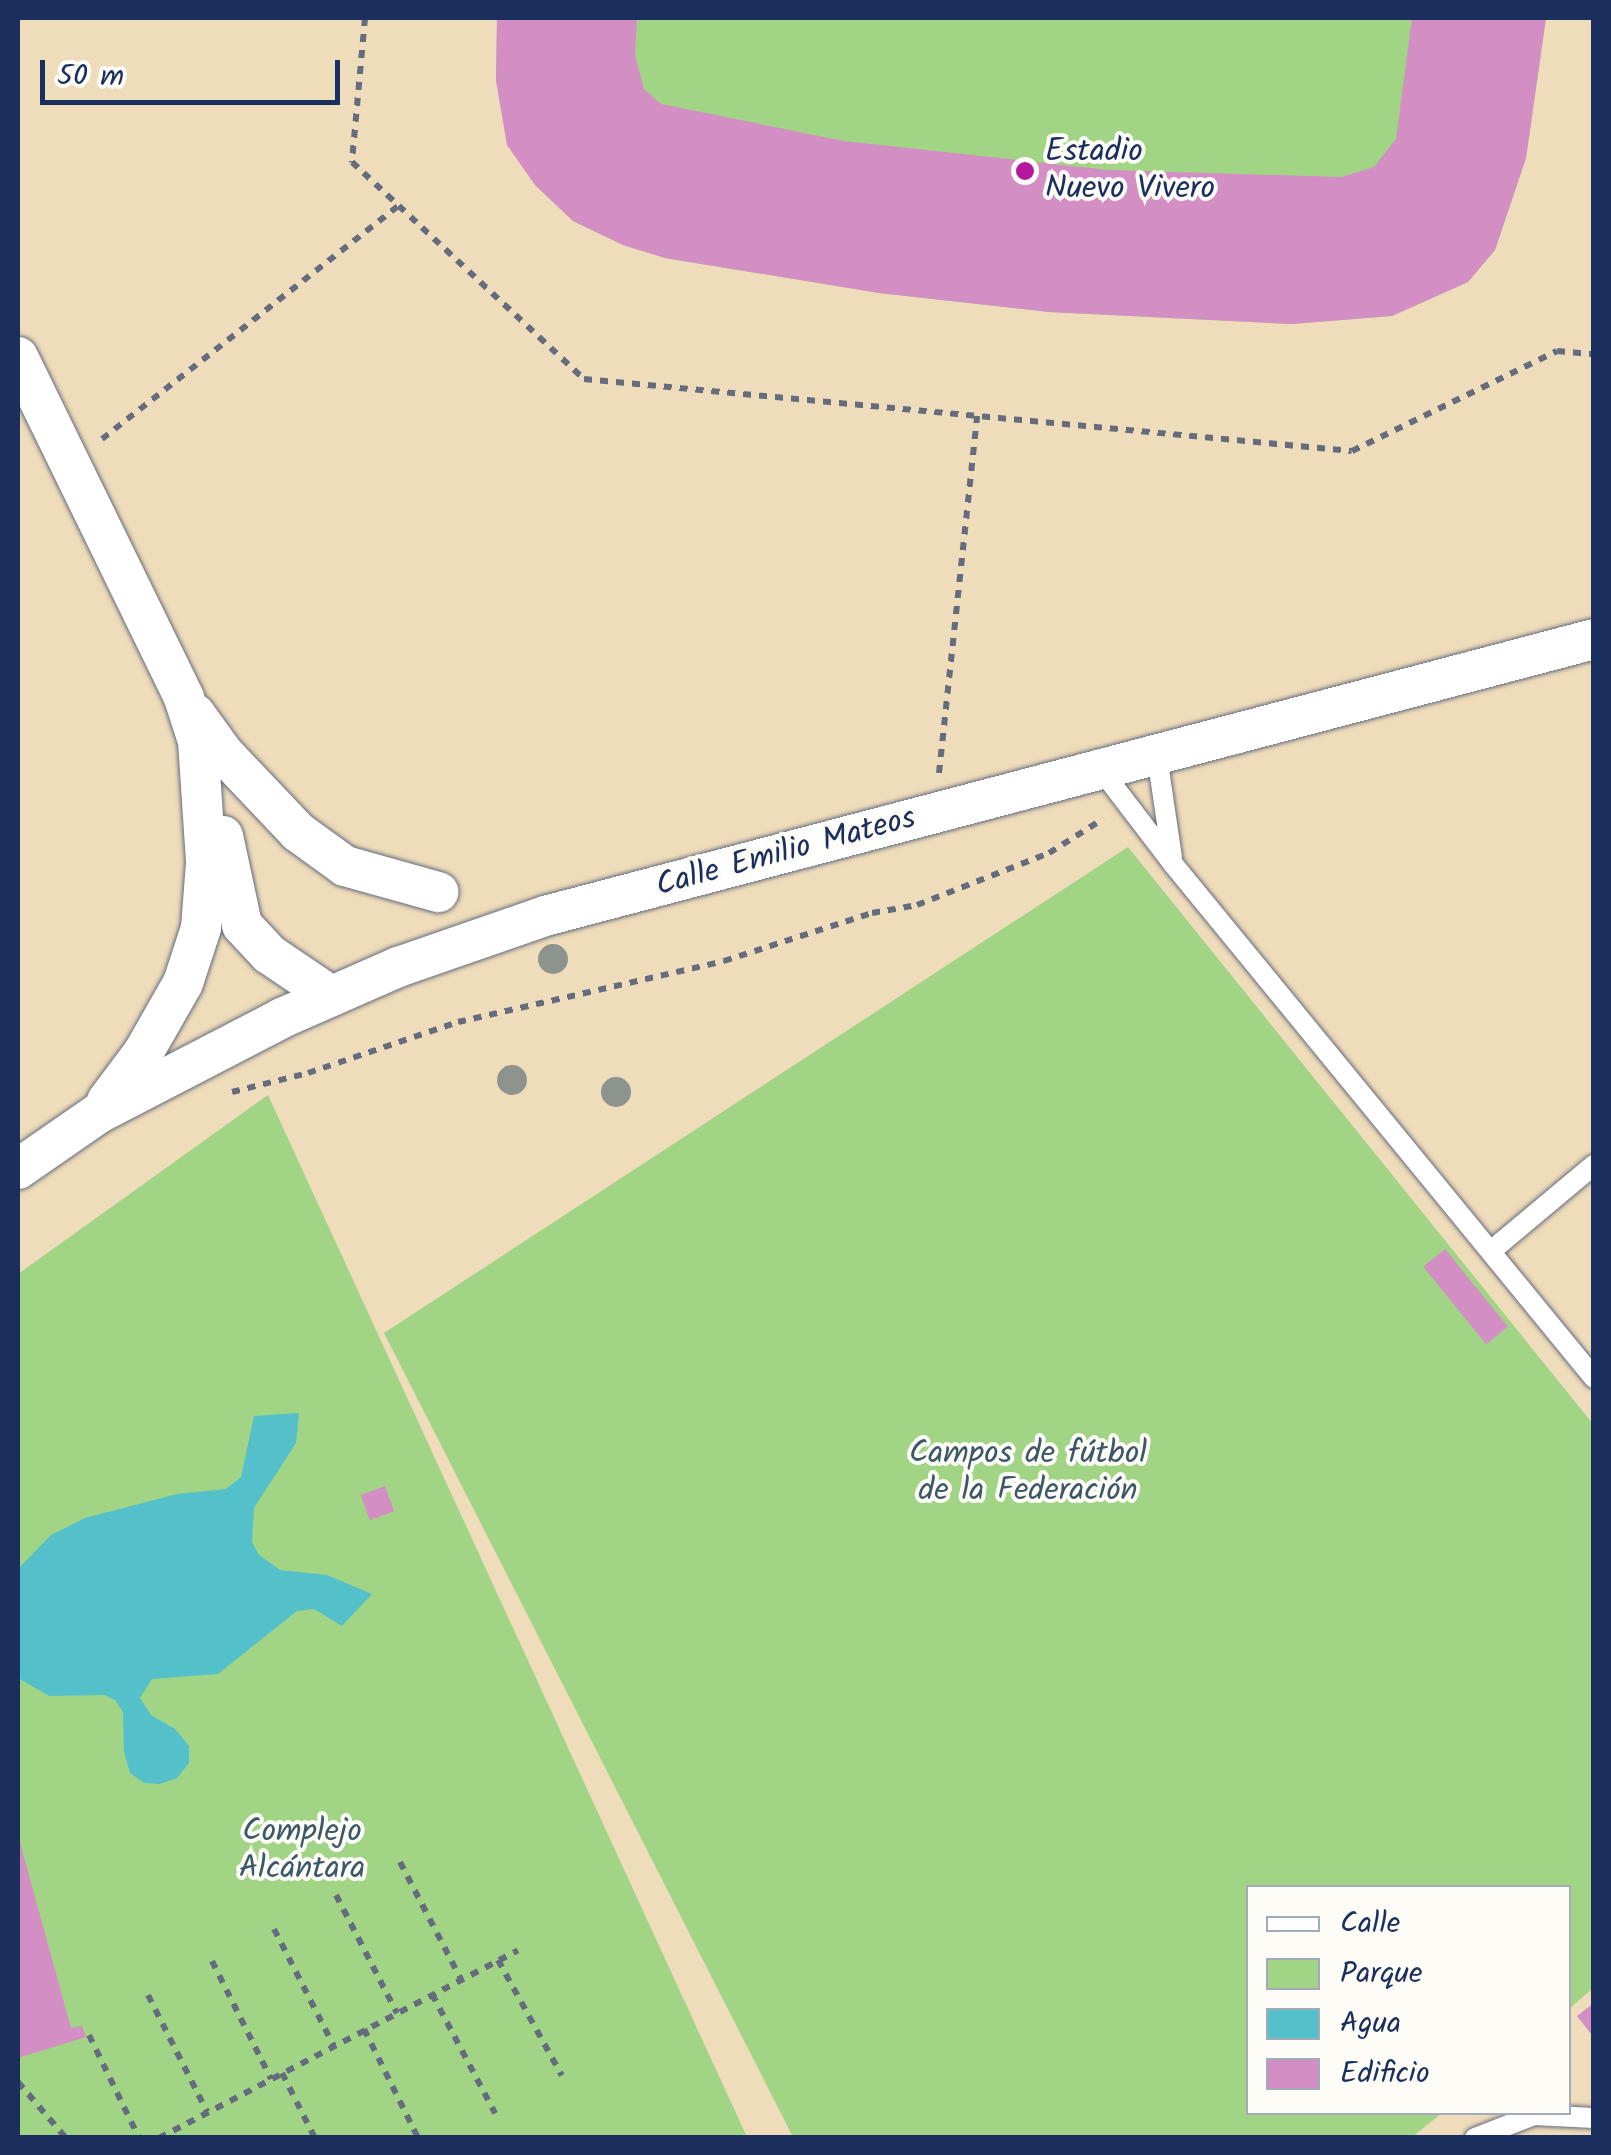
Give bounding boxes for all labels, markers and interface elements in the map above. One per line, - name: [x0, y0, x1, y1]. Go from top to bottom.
- scale bar: [45, 40, 345, 102]
- text: 50 m: [57, 53, 124, 101]
- place label: Estadio Nuevo Vivero: [1045, 134, 1215, 209]
- marker: Estadio Nuevo Vivero: [1014, 160, 1036, 182]
- street label: Calle Emilio Mateos: [652, 800, 920, 906]
- park label: Campos de fútbol de la Federación: [909, 1436, 1147, 1511]
- park label: Complejo Alcántara: [239, 1814, 365, 1889]
- legend: [1246, 1885, 1571, 2115]
- text: Calle: [1340, 1900, 1400, 1948]
- text: Parque: [1340, 1950, 1422, 1998]
- text: Agua: [1340, 2000, 1401, 2048]
- text: Edificio: [1340, 2050, 1430, 2098]

